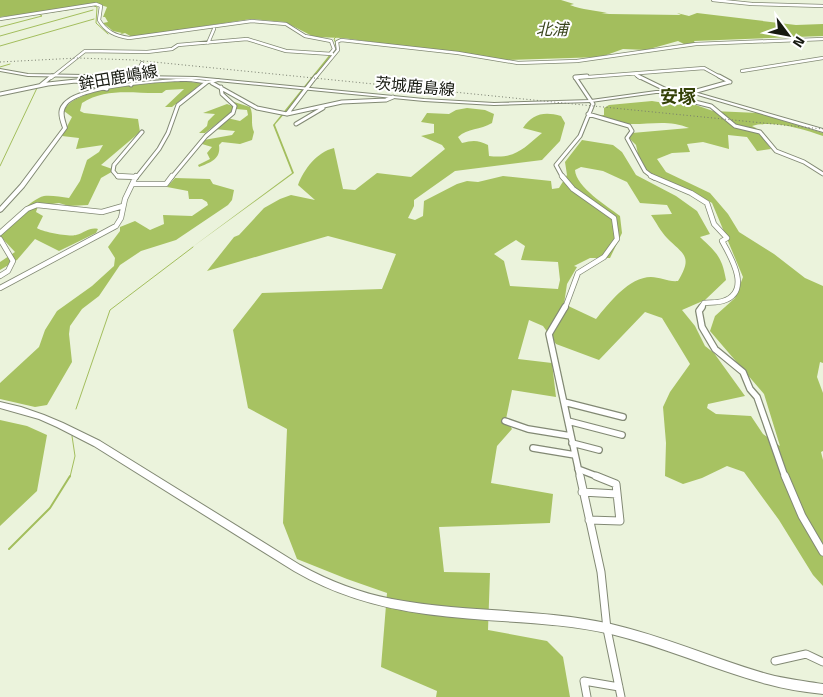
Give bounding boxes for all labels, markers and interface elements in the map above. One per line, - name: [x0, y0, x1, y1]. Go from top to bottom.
- north arrow: [763, 10, 813, 60]
- water label: 北浦: [536, 17, 571, 41]
- text: N: [788, 32, 811, 52]
- street label: 鉾田鹿嶋線: [77, 58, 159, 96]
- street label: 茨城鹿島線: [374, 71, 456, 101]
- district label: 安塚: [660, 83, 696, 110]

